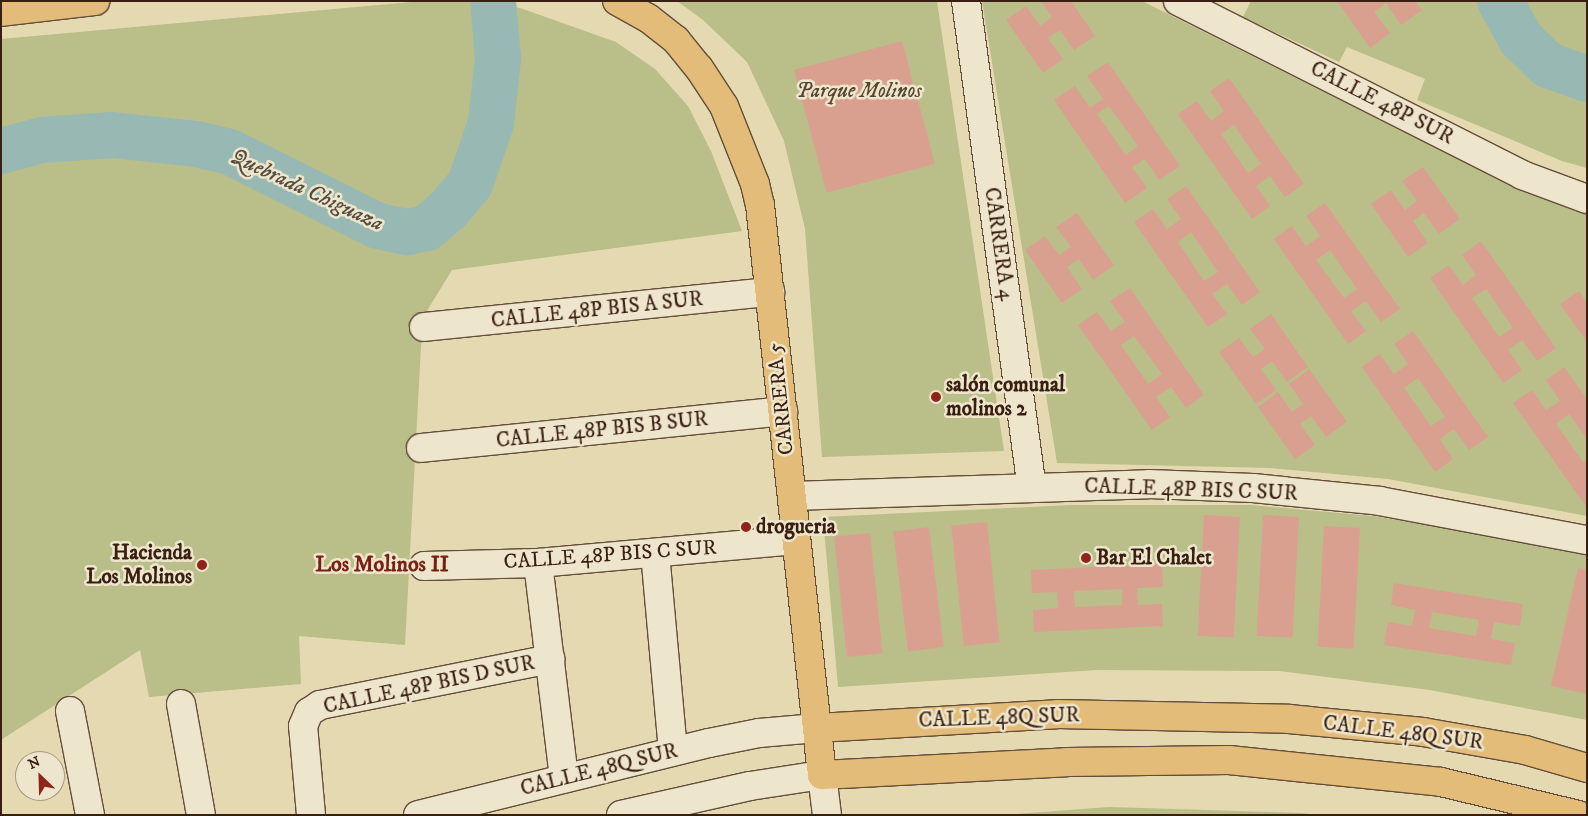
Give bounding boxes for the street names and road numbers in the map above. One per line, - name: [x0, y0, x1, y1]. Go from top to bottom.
- street label: CALLE 48P SUR: [1306, 56, 1458, 150]
- street label: CARRERA 4: [979, 186, 1019, 302]
- street label: CALLE 48P BIS A SUR: [490, 286, 704, 334]
- street label: CARRERA 5: [763, 342, 799, 456]
- street label: CALLE 48P BIS B SUR: [495, 406, 709, 454]
- street label: CALLE 48P BIS C SUR: [1084, 474, 1298, 506]
- street label: CALLE 48P BIS C SUR: [503, 535, 717, 575]
- street label: CALLE 48P BIS D SUR: [321, 650, 537, 720]
- street label: CALLE 48Q SUR: [918, 703, 1080, 733]
- street label: CALLE 48Q SUR: [1322, 711, 1484, 755]
- street label: CALLE 48Q SUR: [518, 738, 680, 802]

